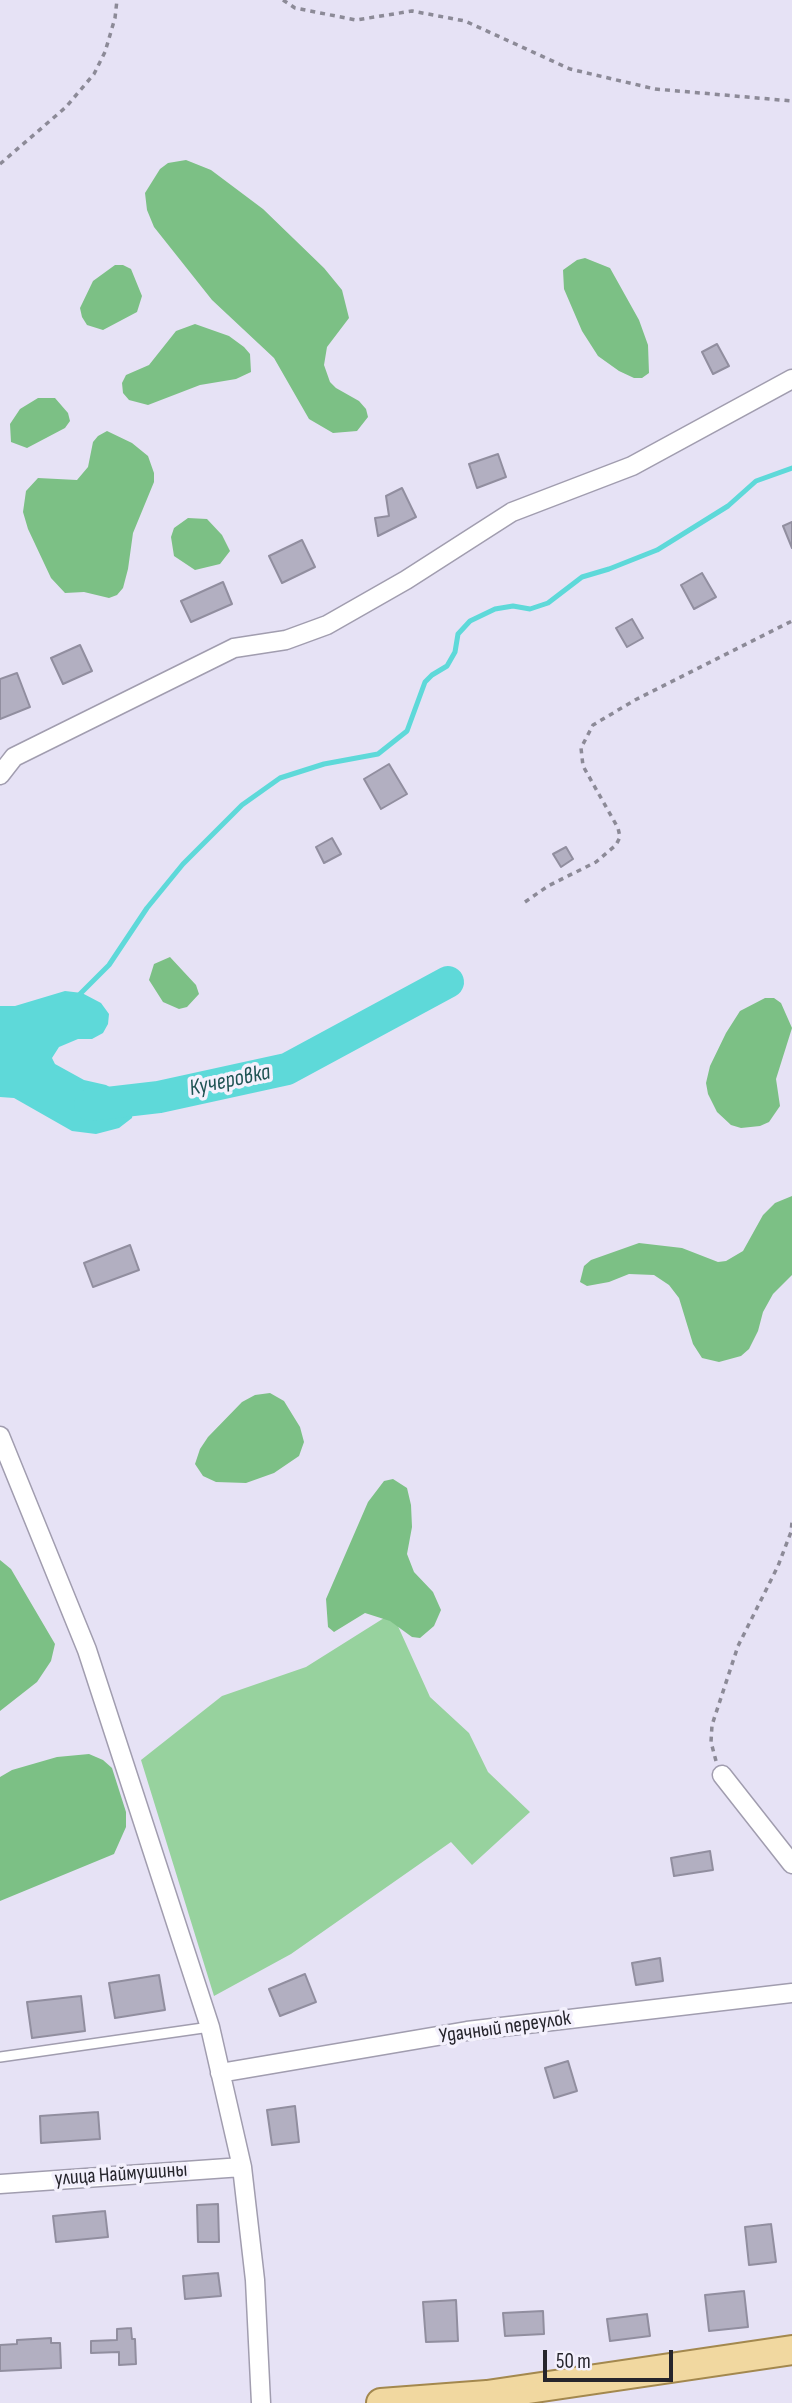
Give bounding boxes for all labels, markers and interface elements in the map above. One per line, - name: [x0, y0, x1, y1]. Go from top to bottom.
- water label: Кучеровка: [187, 1059, 273, 1103]
- street label: Удачный переулок: [438, 2006, 572, 2050]
- street label: улица Наймушины: [54, 2158, 188, 2192]
- scale bar: [547, 2336, 676, 2380]
- text: 50 m: [556, 2349, 591, 2374]

